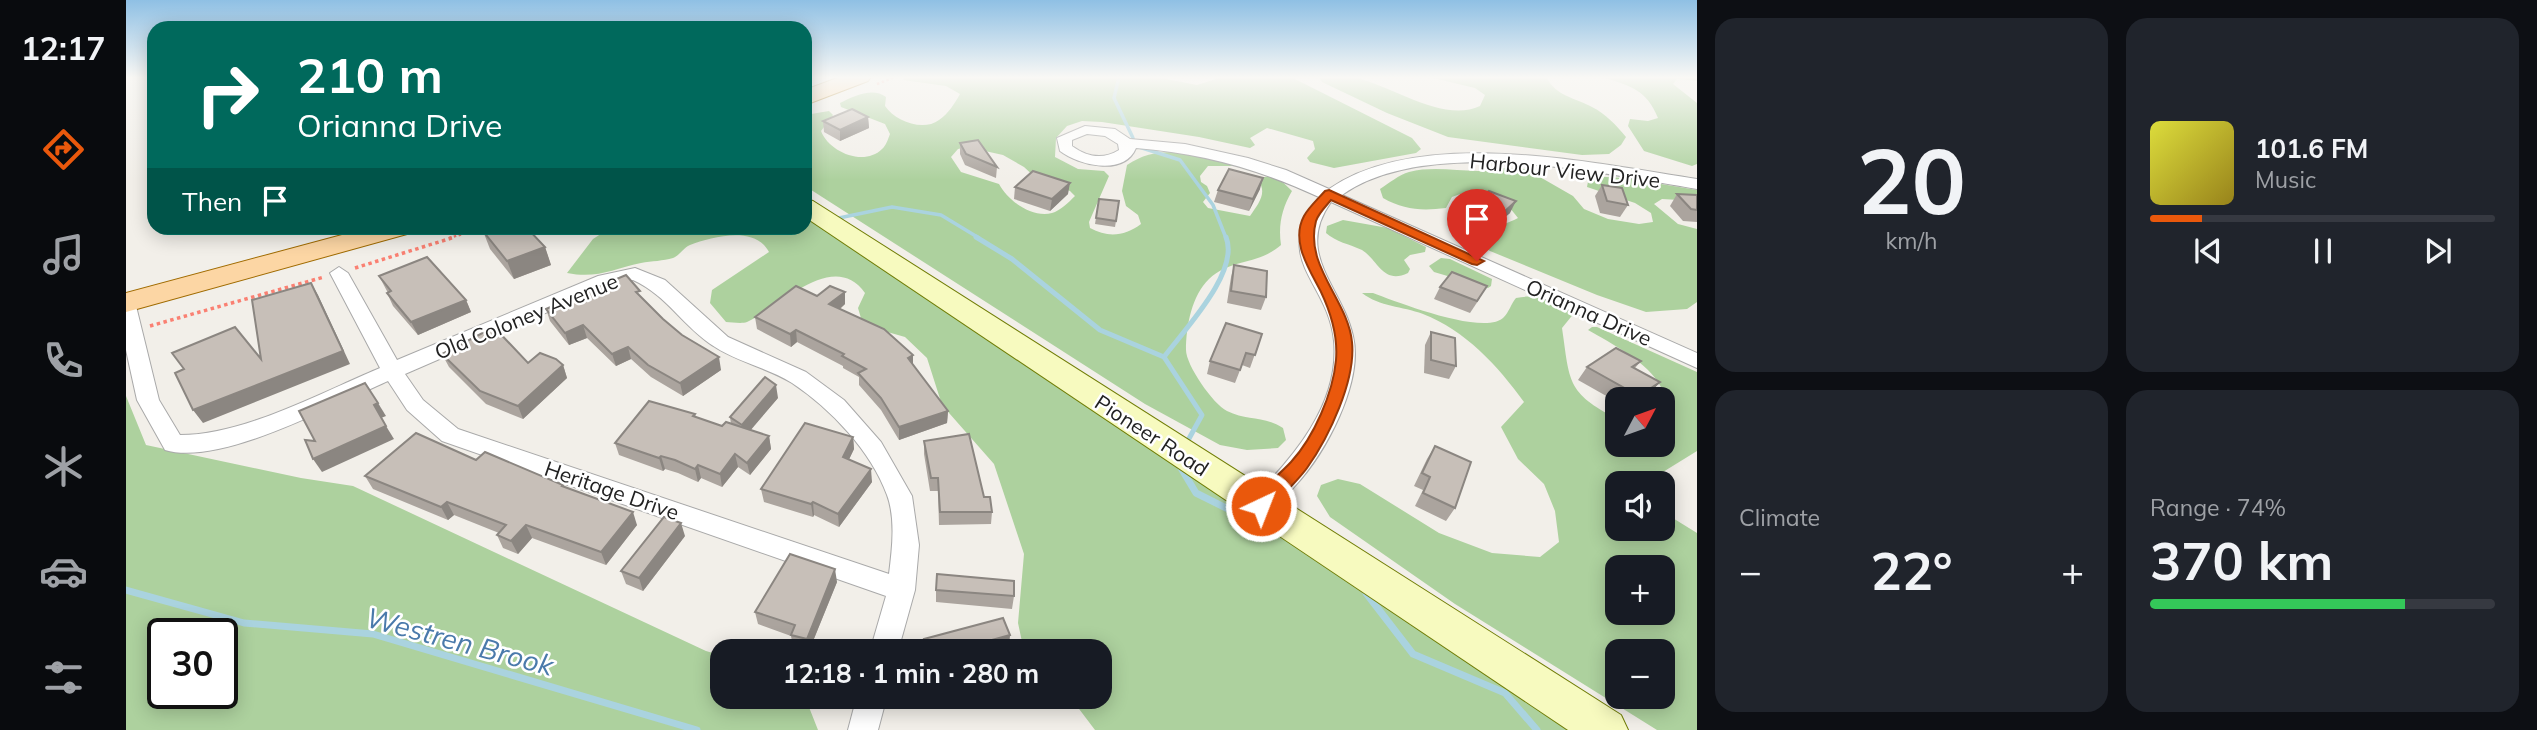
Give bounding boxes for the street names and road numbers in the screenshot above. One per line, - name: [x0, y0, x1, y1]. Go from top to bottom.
- street label: Harbour View Drive: [1468, 147, 1662, 193]
- street label: Old Coloney Avenue: [431, 267, 621, 365]
- street label: Orianna Drive: [1522, 273, 1656, 351]
- street label: Pioneer Road: [1090, 389, 1214, 481]
- street label: Heritage Drive: [541, 455, 683, 525]

